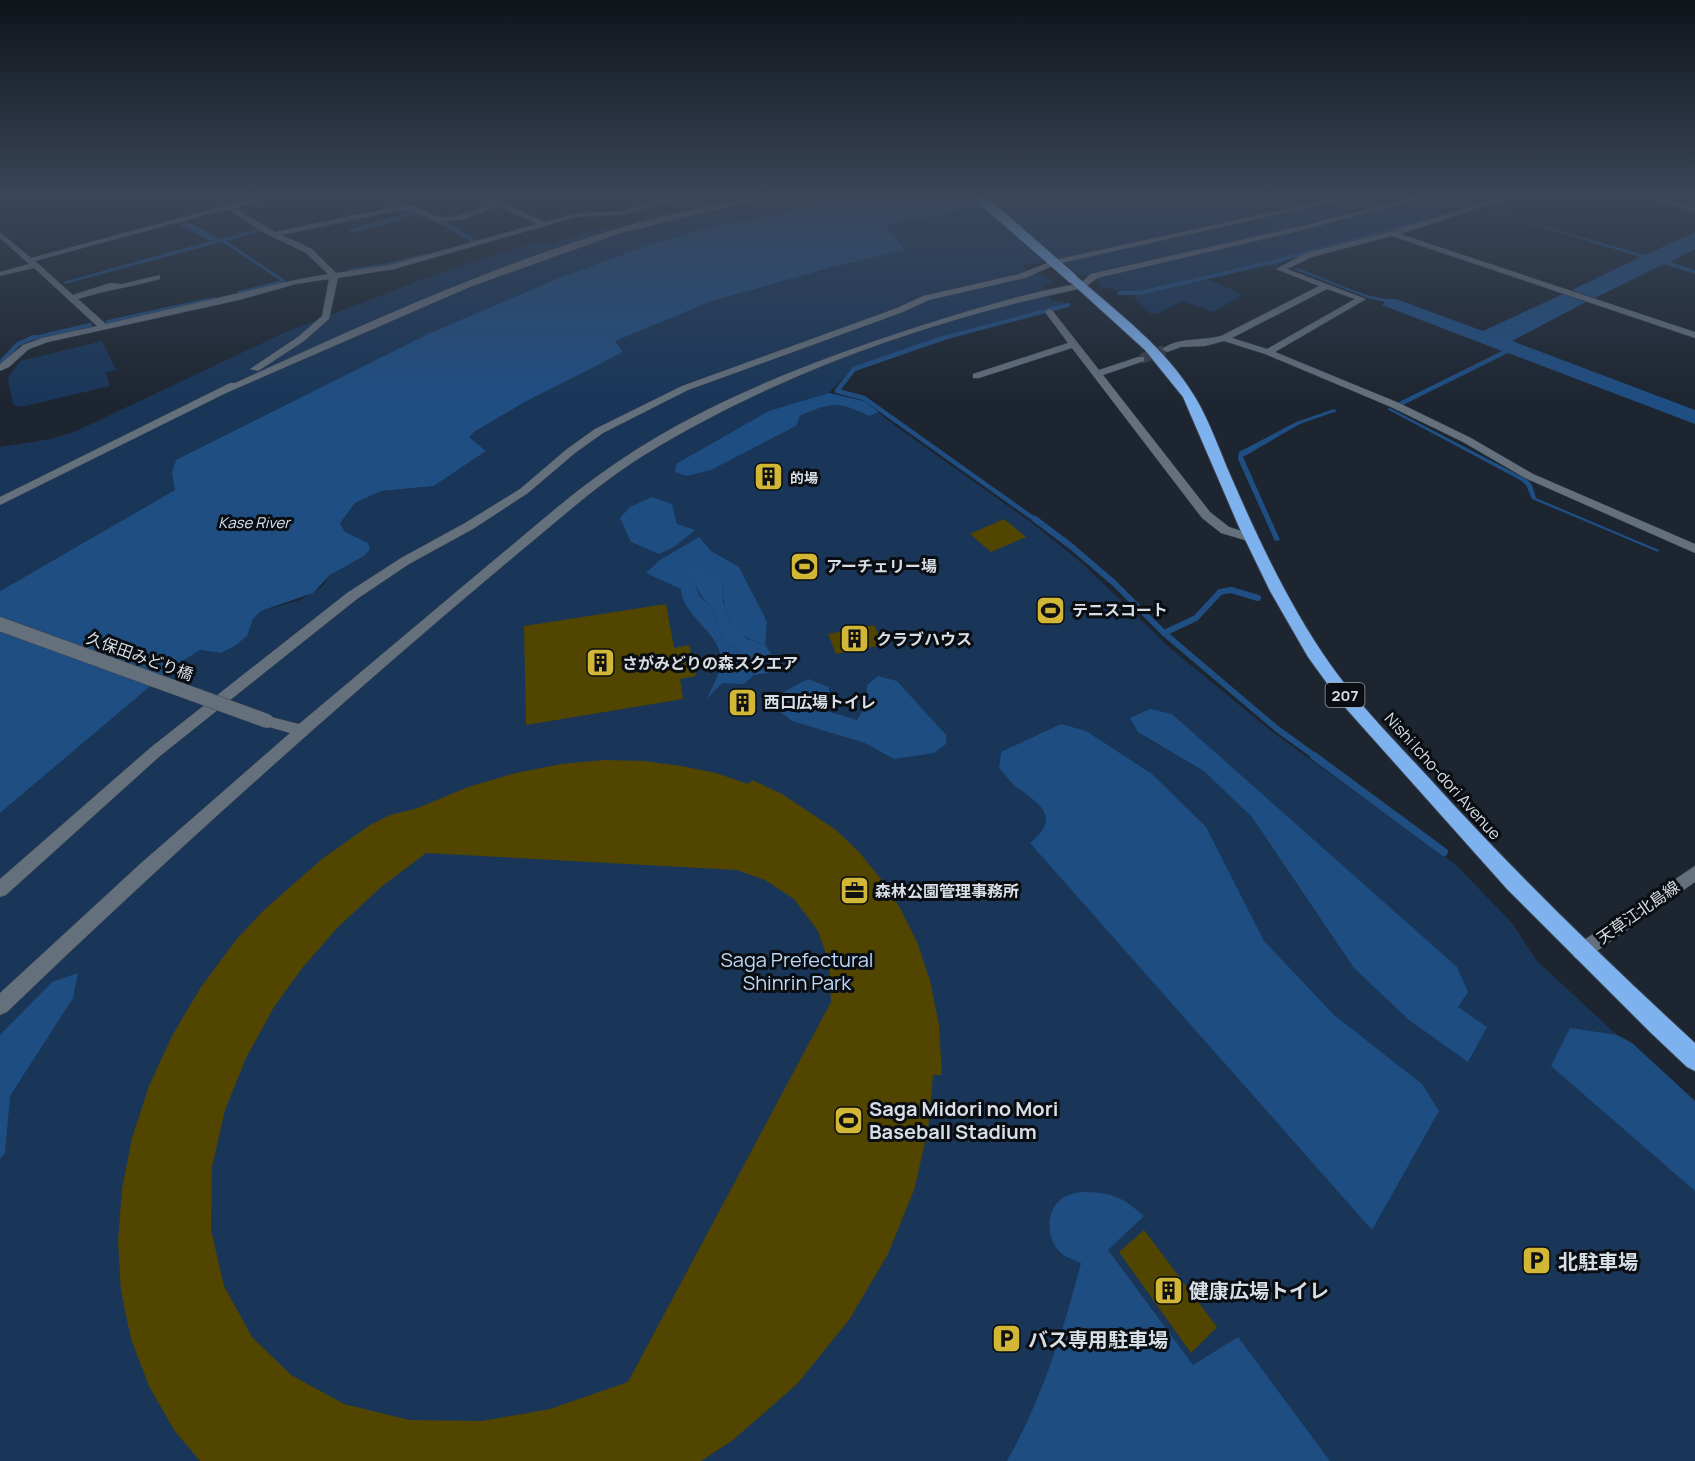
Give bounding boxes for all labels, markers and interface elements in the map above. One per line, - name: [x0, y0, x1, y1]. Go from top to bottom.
- building icon: 的場: [753, 461, 785, 493]
- place label: 的場: [790, 468, 818, 487]
- water label: Kase River: [218, 512, 292, 533]
- sports icon: アーチェリー場: [789, 550, 821, 582]
- place label: アーチェリー場: [826, 555, 937, 577]
- sports icon: テニスコート: [1035, 594, 1067, 626]
- place label: テニスコート: [1072, 599, 1168, 621]
- building icon: クラブハウス: [839, 623, 871, 655]
- street label: 久保田みどり橋: [84, 627, 196, 685]
- place label: クラブハウス: [876, 628, 972, 650]
- building icon: さがみどりの森スクエア: [585, 647, 617, 679]
- place label: さがみどりの森スクエア: [622, 652, 798, 674]
- road number: 207: [1326, 683, 1364, 707]
- building icon: 西口広場トイレ: [727, 686, 759, 718]
- place label: 西口広場トイレ: [764, 691, 876, 713]
- street label: Nishi Icho-dori Avenue: [1380, 708, 1506, 844]
- office icon: 森林公園管理事務所: [838, 875, 870, 907]
- street label: 天草江北島線: [1592, 875, 1684, 949]
- place label: 森林公園管理事務所: [875, 880, 1019, 902]
- park label: Saga Prefectural Shinrin Park: [720, 946, 874, 996]
- place label: Saga Midori no Mori Baseball Stadium: [869, 1095, 1058, 1145]
- sports icon: Saga Midori no Mori Baseball Stadium: [832, 1104, 864, 1136]
- parking icon: 北駐車場: [1521, 1245, 1553, 1277]
- place label: 北駐車場: [1558, 1248, 1638, 1275]
- building icon: 健康広場トイレ: [1152, 1274, 1184, 1306]
- place label: 健康広場トイレ: [1189, 1277, 1329, 1304]
- parking icon: バス専用駐車場: [991, 1323, 1023, 1355]
- place label: バス専用駐車場: [1028, 1326, 1168, 1353]

